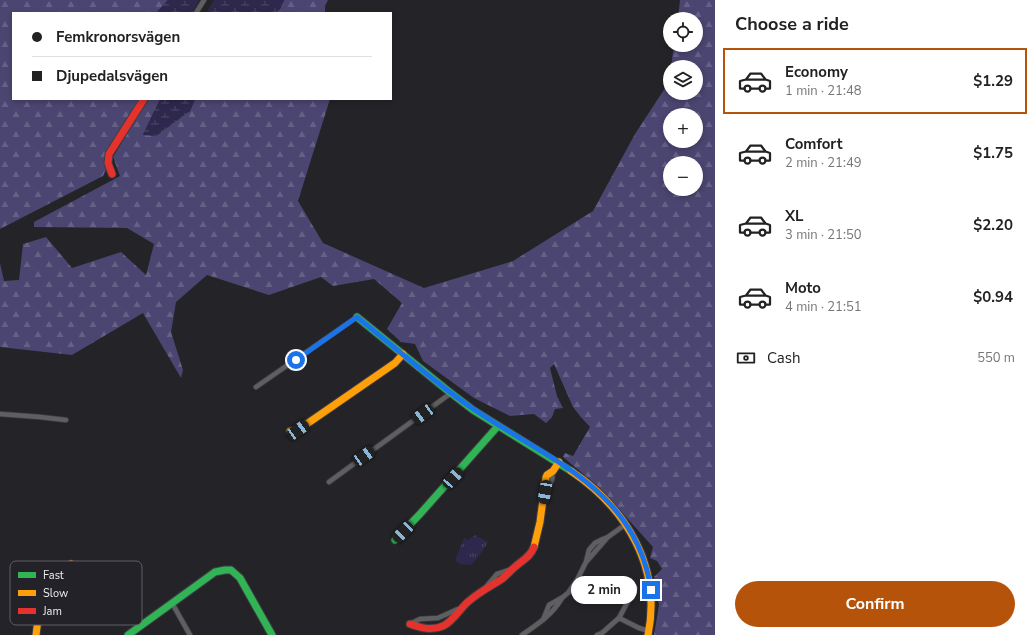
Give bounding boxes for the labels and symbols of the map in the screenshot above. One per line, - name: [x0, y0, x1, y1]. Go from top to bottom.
- route start: [287, 351, 305, 369]
- car: [410, 402, 436, 426]
- car: [285, 418, 311, 442]
- car: [351, 444, 377, 468]
- car: [441, 465, 465, 491]
- car: [537, 479, 553, 505]
- car: [390, 519, 416, 545]
- legend: [10, 561, 142, 625]
- text: Fast: [43, 568, 64, 583]
- callout: 2 min: [571, 576, 637, 604]
- route end: [642, 581, 660, 599]
- text: Slow: [43, 586, 68, 601]
- text: Jam: [42, 604, 62, 619]

